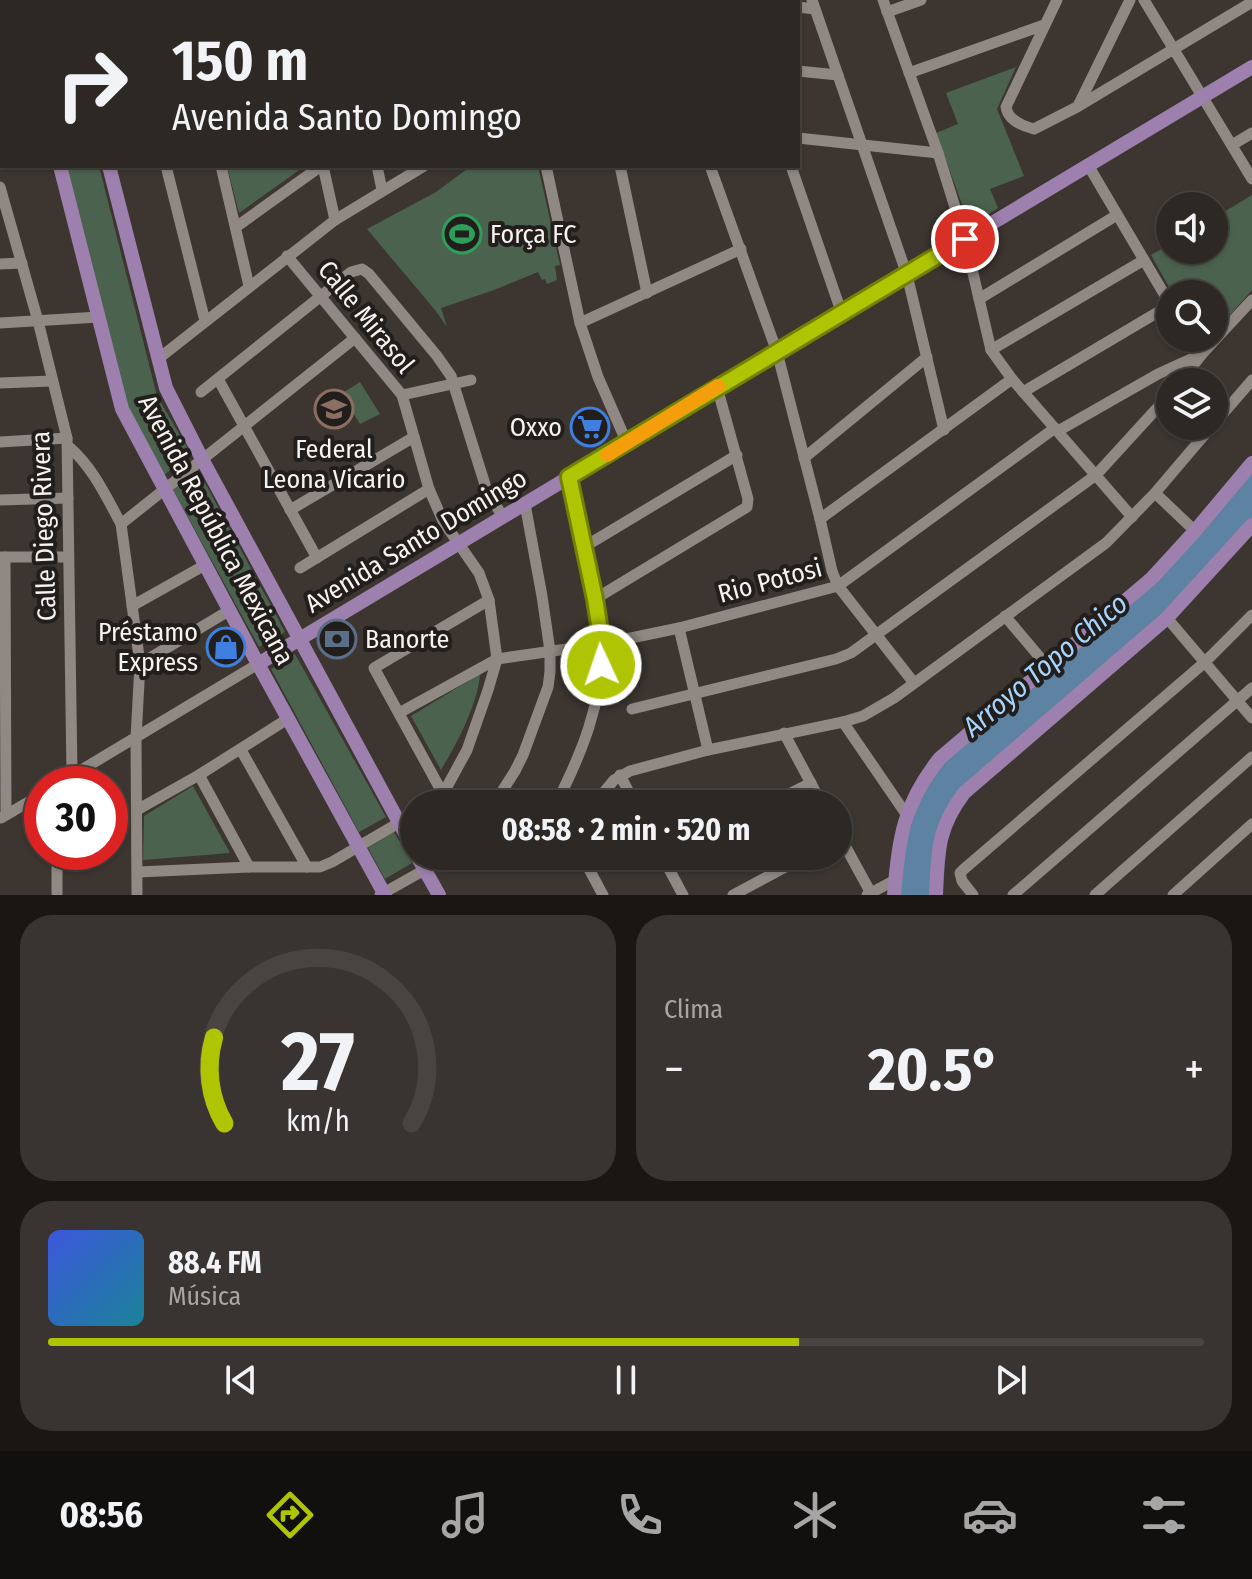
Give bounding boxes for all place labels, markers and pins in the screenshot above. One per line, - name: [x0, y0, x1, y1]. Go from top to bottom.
- pin: [931, 205, 999, 273]
- sports icon: Força FC: [441, 213, 483, 255]
- place label: Força FC: [490, 219, 576, 250]
- school or university icon: Federal Leona Vicario: [313, 388, 355, 430]
- supermarket icon: Oxxo: [569, 406, 611, 448]
- place label: Oxxo: [510, 412, 562, 443]
- place label: Federal Leona Vicario: [263, 434, 405, 495]
- place label: Préstamo Express: [98, 617, 198, 678]
- bank icon: Banorte: [316, 618, 358, 660]
- place label: Banorte: [365, 624, 449, 655]
- shop icon: Préstamo Express: [205, 626, 247, 668]

